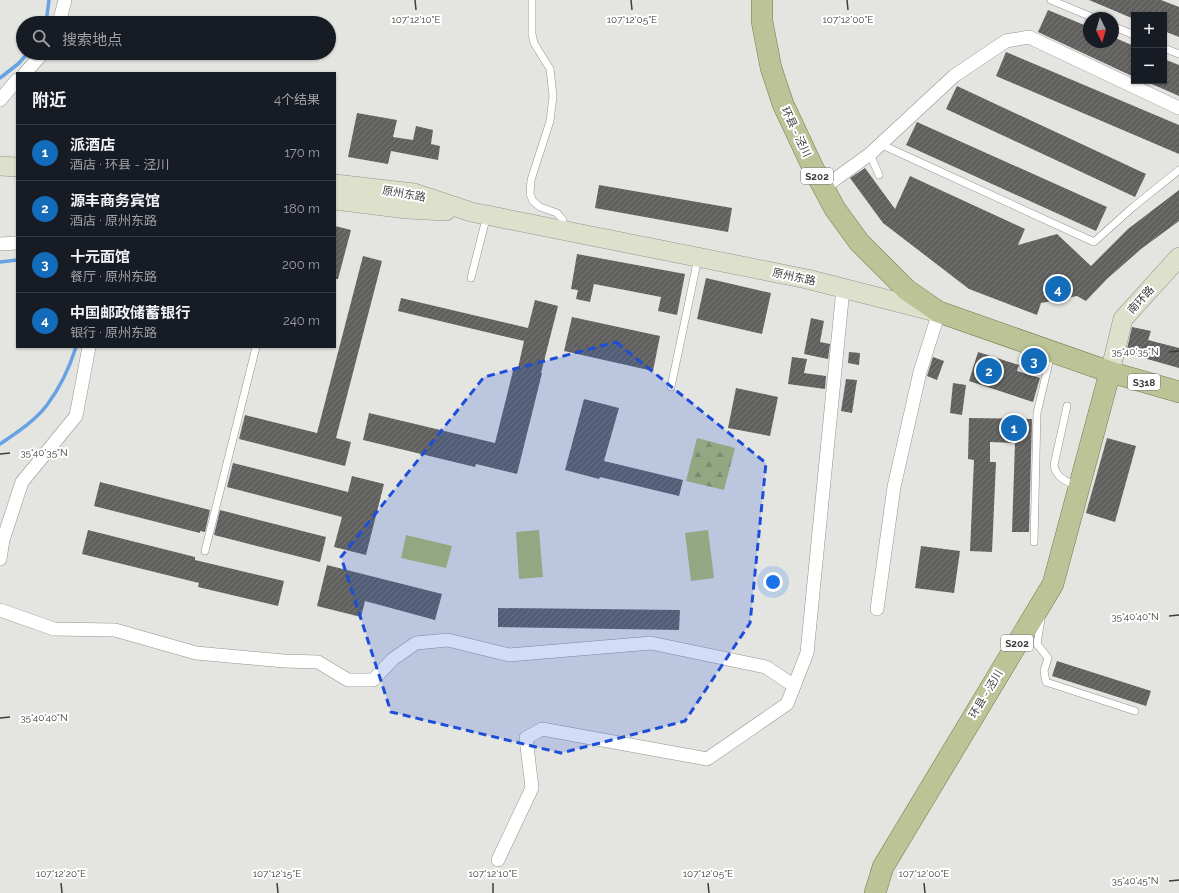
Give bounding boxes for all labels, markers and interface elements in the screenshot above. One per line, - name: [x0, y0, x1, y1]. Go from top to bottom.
- north arrow: [1083, 12, 1119, 48]
- map controls: [1131, 12, 1167, 84]
- button: +: [1131, 12, 1167, 48]
- text: 107°12'10"E: [391, 14, 441, 25]
- text: 107°12'05"E: [607, 14, 657, 25]
- text: 107°12'00"E: [823, 14, 873, 25]
- search box: [16, 16, 336, 60]
- icon: search: [30, 27, 52, 49]
- text: 搜索地点: [62, 31, 122, 49]
- button: −: [1131, 48, 1167, 84]
- text: 附近: [32, 90, 66, 110]
- text: 4个结果: [274, 92, 320, 107]
- street label: 环县 - 泾川: [779, 105, 813, 159]
- text: 派酒店: [70, 136, 115, 154]
- text: 1: [42, 145, 48, 160]
- text: 170 m: [284, 145, 320, 160]
- text: 酒店 · 环县 - 泾川: [70, 157, 169, 172]
- road number: S202: [801, 168, 833, 184]
- street label: 原州东路: [381, 184, 427, 204]
- text: 源丰商务宾馆: [70, 192, 160, 210]
- text: 2: [41, 201, 49, 216]
- text: 180 m: [284, 201, 320, 216]
- text: 酒店 · 原州东路: [70, 213, 157, 228]
- text: 十元面馆: [70, 248, 130, 266]
- text: 3: [41, 257, 49, 272]
- text: 200 m: [282, 257, 320, 272]
- street label: 原州东路: [771, 266, 817, 288]
- text: 餐厅 · 原州东路: [70, 269, 157, 284]
- pin: 4: [1045, 274, 1071, 304]
- street label: 南环路: [1125, 283, 1157, 317]
- text: 中国邮政储蓄银行: [70, 304, 190, 322]
- text: 4: [41, 313, 49, 328]
- text: 240 m: [283, 313, 320, 328]
- text: 银行 · 原州东路: [70, 325, 157, 340]
- pin: 3: [1021, 346, 1047, 376]
- text: 35°40'35"N: [1111, 346, 1159, 357]
- pin: 2: [976, 356, 1002, 386]
- road number: S318: [1128, 374, 1160, 390]
- pin: 1: [1001, 413, 1027, 443]
- text: 35°40'35"N: [20, 447, 68, 458]
- your location: [763, 572, 783, 592]
- text: 35°40'40"N: [1111, 611, 1159, 622]
- road number: S202: [1001, 635, 1033, 651]
- street label: 环县 - 泾川: [966, 667, 1006, 721]
- text: 35°40'40"N: [20, 712, 68, 723]
- text: 107°12'20"E: [36, 868, 86, 879]
- text: 107°12'15"E: [253, 868, 301, 879]
- text: 107°12'10"E: [468, 868, 518, 879]
- text: 107°12'05"E: [683, 868, 733, 879]
- text: 107°12'00"E: [899, 868, 949, 879]
- text: 35°40'45"N: [1112, 875, 1158, 886]

